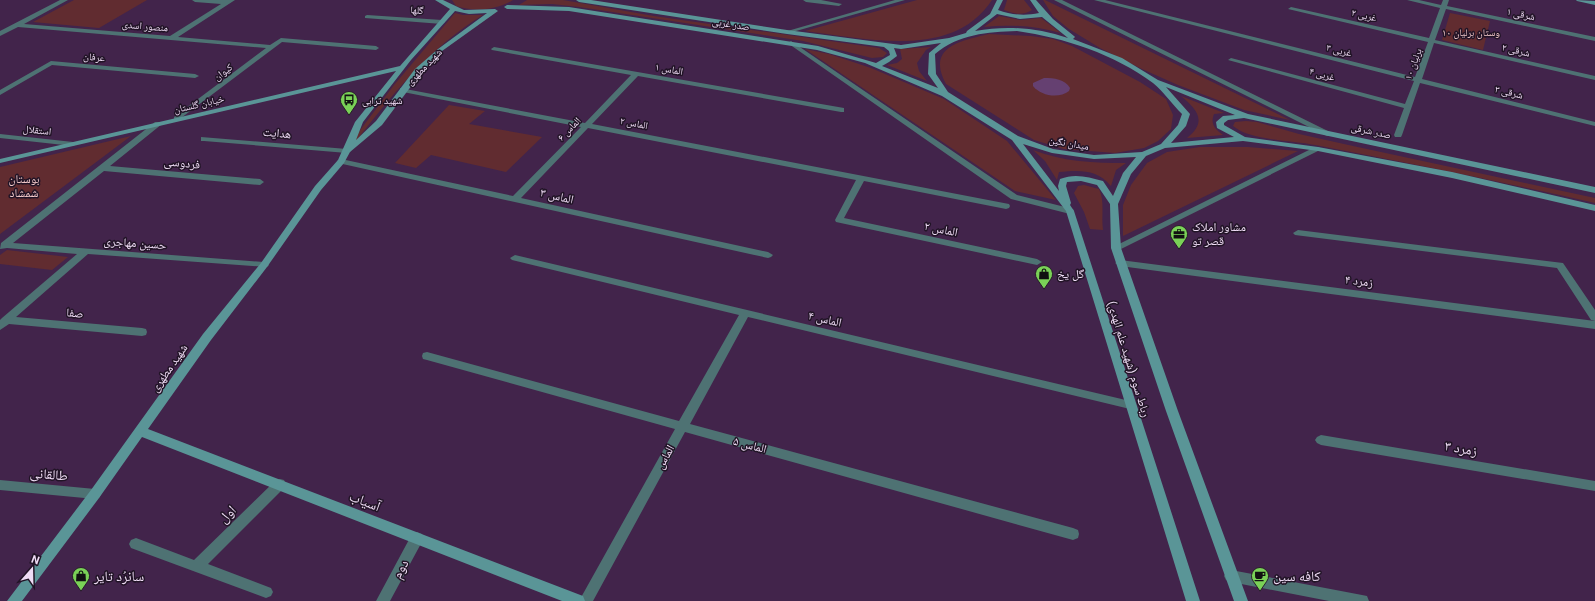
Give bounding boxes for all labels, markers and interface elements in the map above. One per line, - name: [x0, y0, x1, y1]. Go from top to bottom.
- street label: گلها: [410, 4, 424, 16]
- street label: ۱ شرقی: [1506, 6, 1537, 23]
- street label: ۲ غربی: [1350, 7, 1378, 24]
- street label: صدر غربی: [711, 16, 751, 33]
- street label: منصور اسدی: [121, 19, 169, 35]
- park label: وستان برلیان ۱۰: [1442, 27, 1500, 39]
- street label: ۲ شرقی: [1501, 41, 1532, 60]
- street label: ۳ غربی: [1325, 42, 1353, 59]
- street label: شهید مطهری: [404, 46, 445, 88]
- street label: برلیان ۱۰: [1402, 47, 1425, 81]
- street label: عرفان: [83, 51, 105, 64]
- street label: کیوان: [211, 61, 235, 83]
- street label: الماس ۱: [654, 61, 684, 78]
- street label: ۴ غربی: [1308, 65, 1336, 84]
- street label: ۳ شرقی: [1494, 83, 1525, 102]
- bus stop icon: شهید ترابی: [339, 90, 359, 115]
- street label: خیابان گلستان: [173, 93, 226, 116]
- place label: شهید ترابی: [362, 95, 403, 107]
- street label: الماس ۶: [555, 115, 583, 144]
- street label: الماس ۲: [619, 115, 649, 132]
- street label: صدر شرقی: [1350, 121, 1392, 142]
- street label: استقلال: [22, 123, 52, 138]
- street label: هدایت: [262, 125, 292, 141]
- street label: میدان نگین: [1048, 134, 1090, 153]
- street label: فردوسی: [163, 154, 201, 172]
- park label: بوستان شمشاد: [8, 172, 40, 200]
- street label: الماس ۳: [539, 185, 575, 207]
- street label: الماس ۲: [923, 219, 959, 239]
- place label: مشاور املاک قصر تو: [1192, 220, 1246, 248]
- office icon: مشاور املاک قصر تو: [1169, 224, 1189, 249]
- street label: حسین مهاجری: [103, 234, 167, 252]
- shop icon: گل یخ: [1034, 264, 1054, 289]
- place label: گل یخ: [1057, 267, 1084, 281]
- street label: زمرد ۴: [1344, 272, 1374, 290]
- street label: رباط سوم (شهید علم الهدی): [1104, 299, 1153, 419]
- street label: صفا: [66, 305, 84, 321]
- street label: الماس ۴: [807, 308, 843, 330]
- street label: شهید مطهری: [147, 341, 191, 395]
- street label: الماس ۵: [732, 434, 768, 456]
- street label: زمرد ۳: [1443, 437, 1479, 460]
- street label: الماس: [653, 442, 677, 472]
- street label: طالقانی: [29, 464, 69, 485]
- street label: آسیاب: [347, 488, 383, 515]
- street label: اول: [215, 502, 240, 527]
- north arrow: [12, 549, 52, 589]
- text: N: [29, 553, 41, 568]
- street label: دوم: [388, 557, 413, 582]
- shop icon: سانرُد تایر: [71, 566, 91, 591]
- cafe icon: کافه سین: [1250, 566, 1270, 591]
- place label: سانرُد تایر: [93, 568, 144, 585]
- place label: کافه سین: [1273, 568, 1321, 585]

